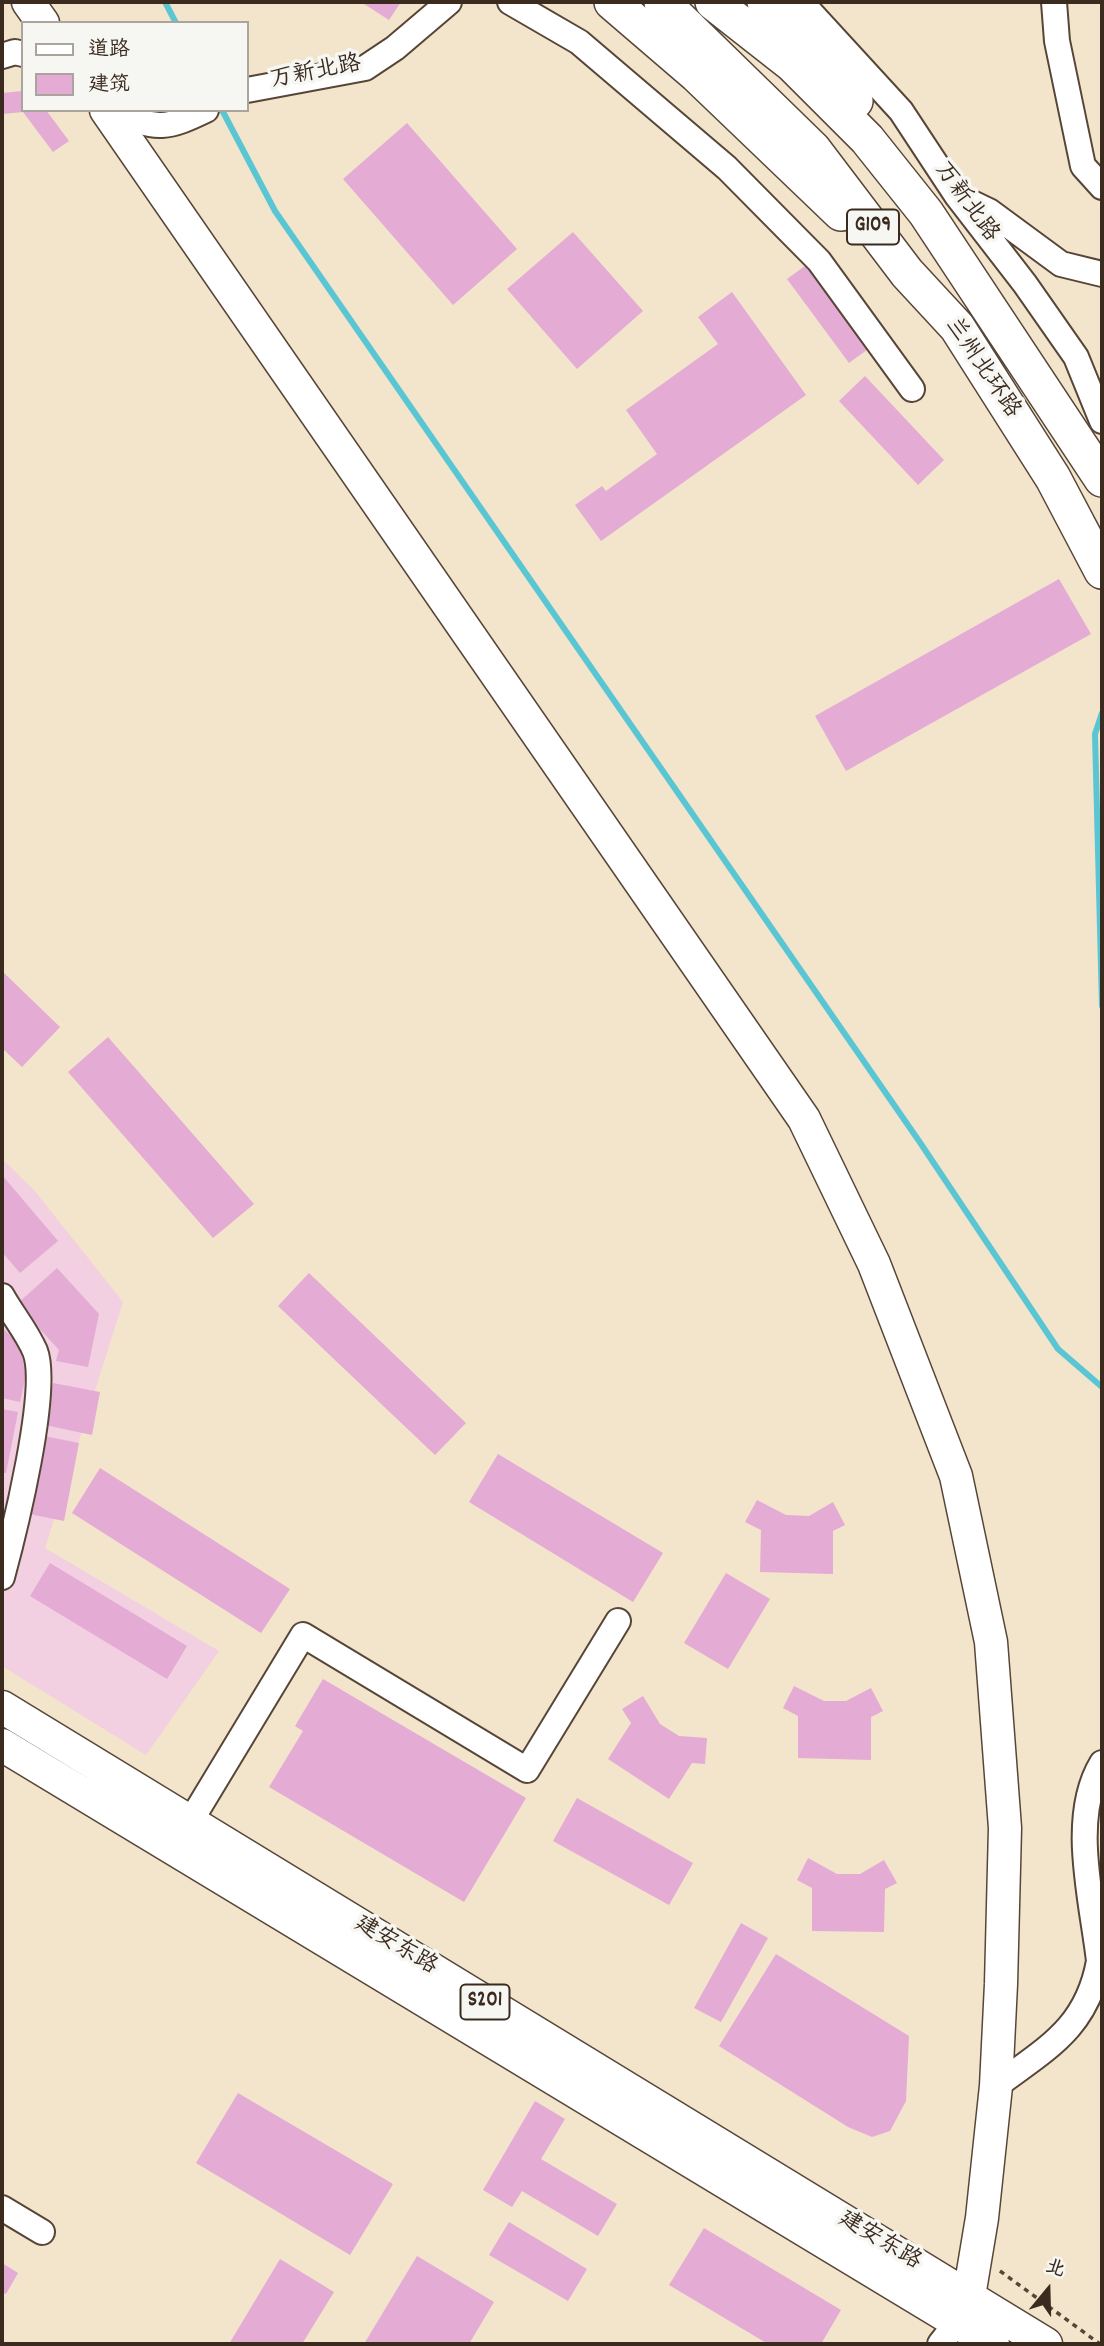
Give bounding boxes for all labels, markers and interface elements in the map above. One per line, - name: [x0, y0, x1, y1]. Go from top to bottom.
- legend: [21, 21, 248, 112]
- text: 道路: [88, 36, 130, 66]
- street label: 万新北路: [268, 52, 364, 96]
- text: 建筑: [88, 71, 130, 101]
- street label: 万新北路: [927, 158, 1003, 248]
- road number: G109: [847, 210, 899, 244]
- street label: 兰州北环路: [937, 314, 1025, 424]
- street label: 建安东路: [348, 1911, 442, 1983]
- road number: S201: [461, 1984, 510, 2020]
- street label: 建安东路: [832, 2206, 926, 2278]
- text: 北: [1042, 2254, 1068, 2286]
- north arrow: [1013, 2255, 1083, 2325]

